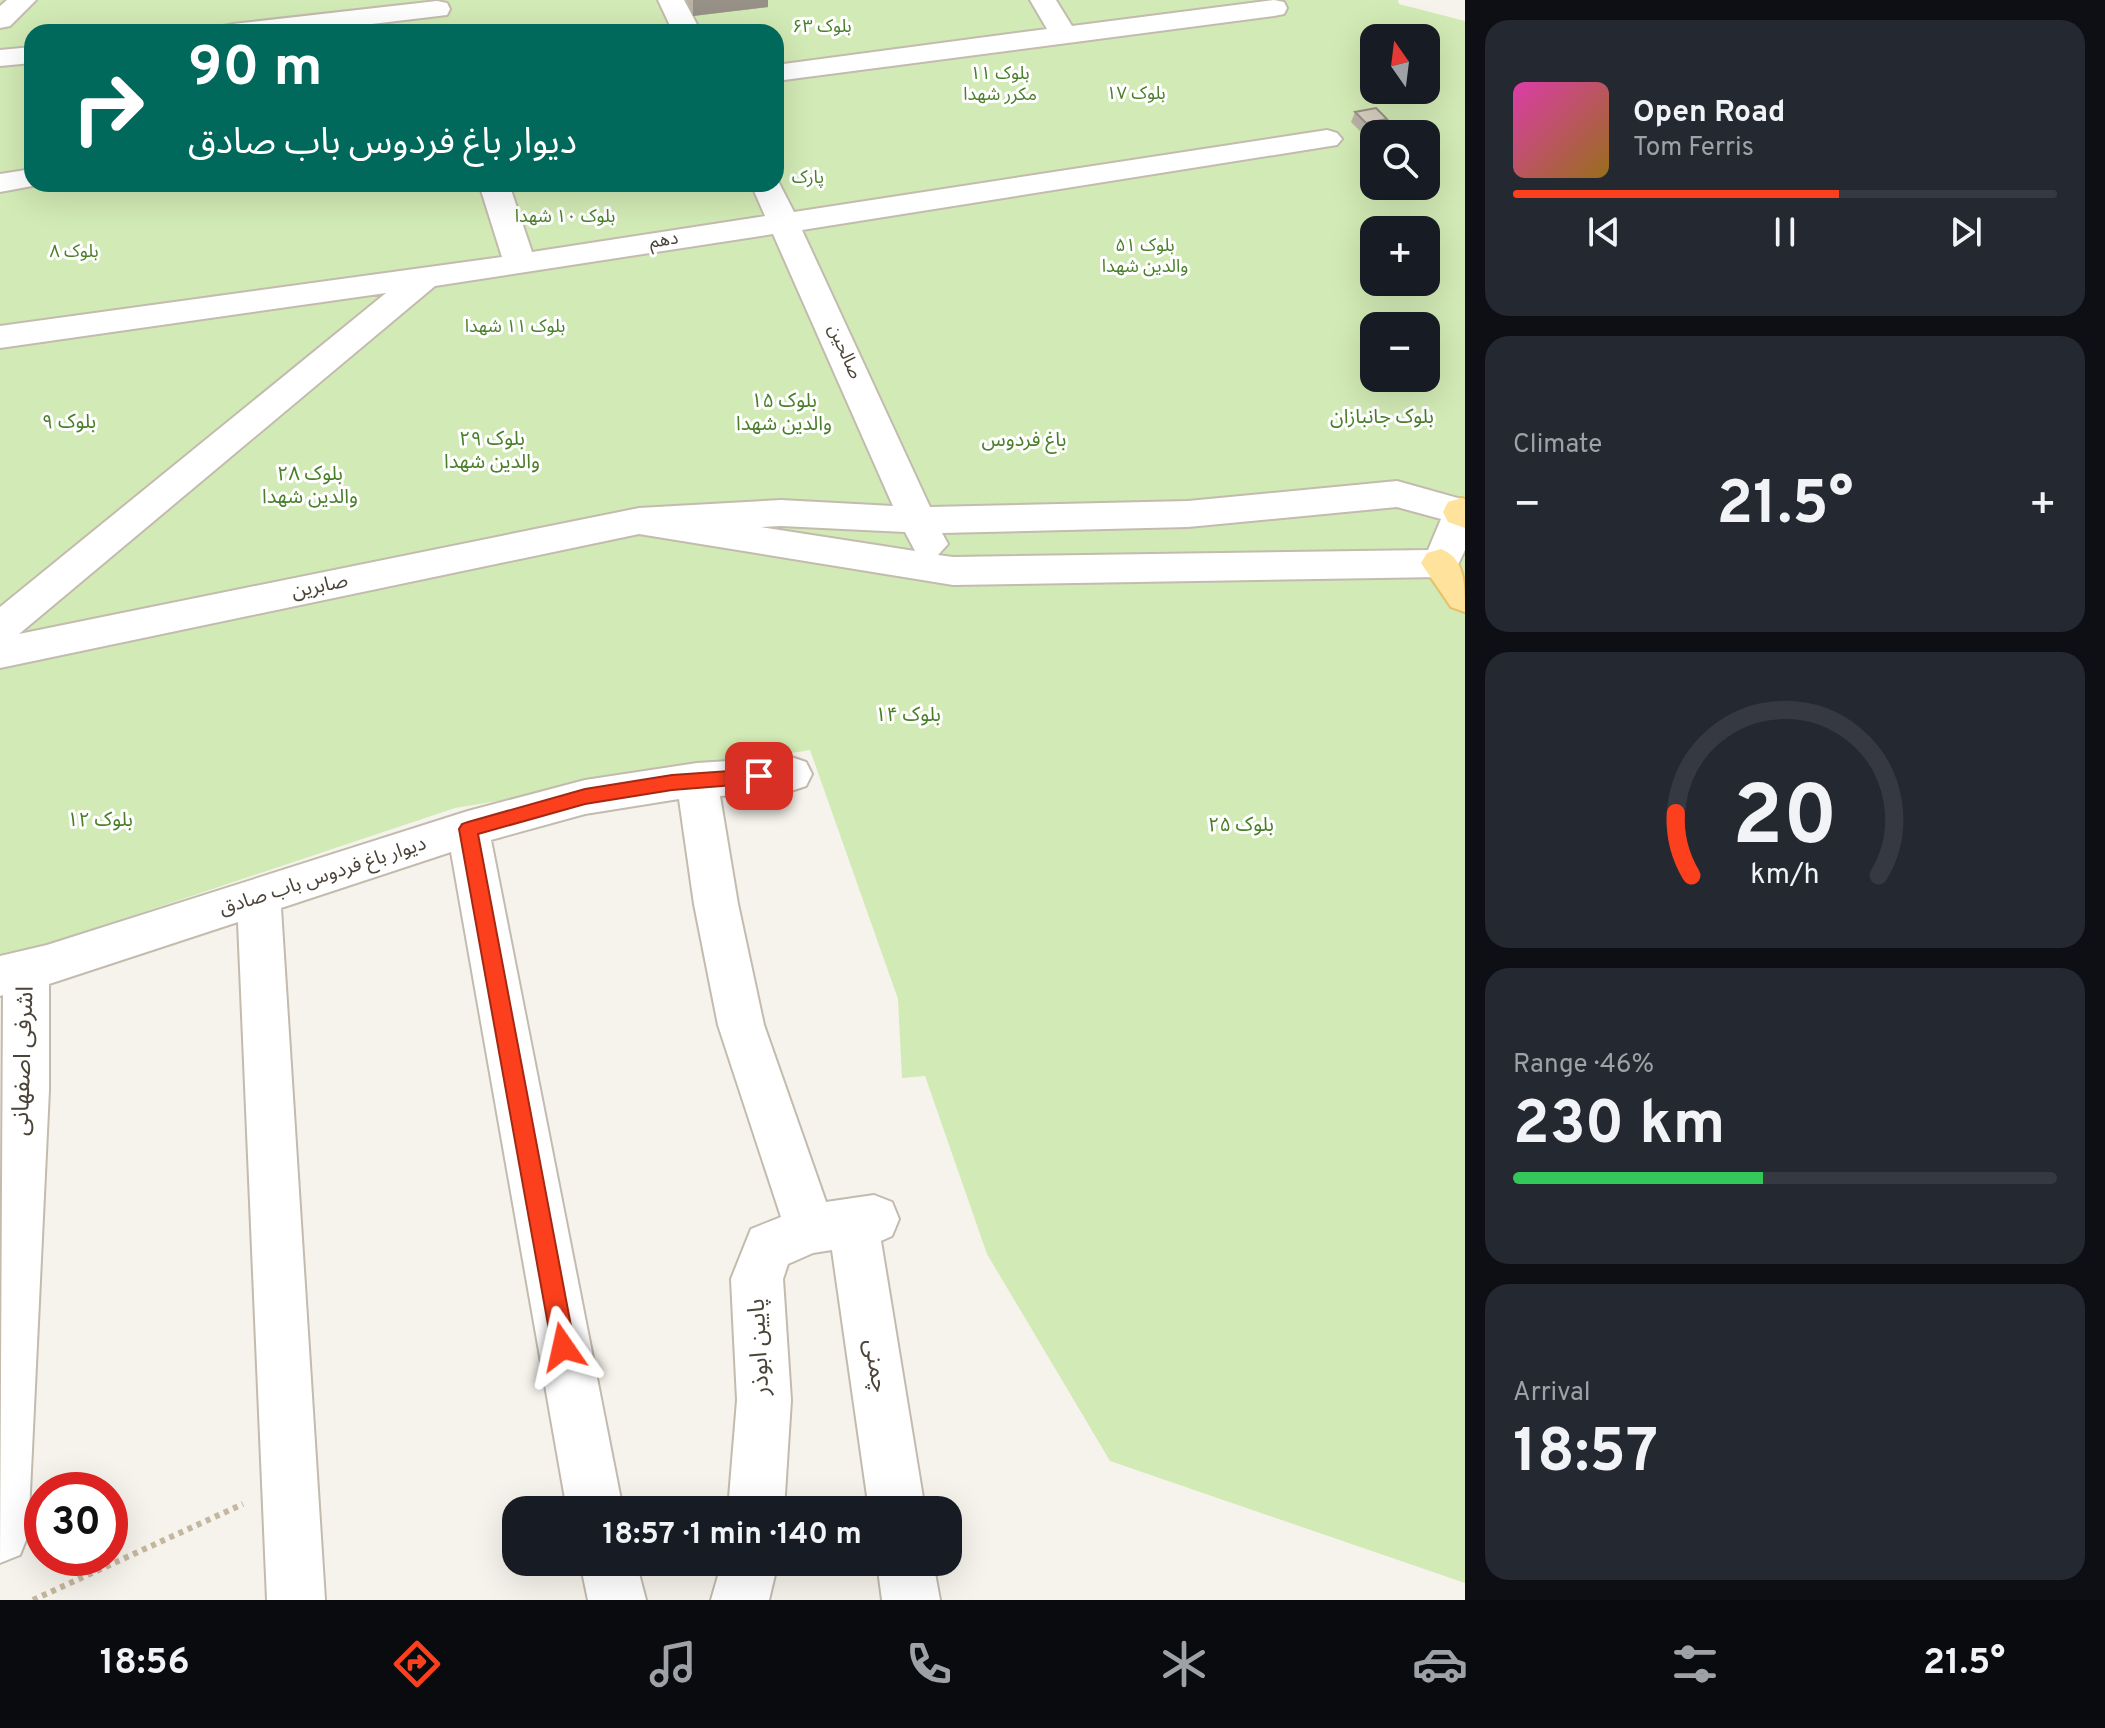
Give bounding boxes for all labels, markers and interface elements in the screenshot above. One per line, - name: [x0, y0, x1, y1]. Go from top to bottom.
- park label: بلوک ۶۳: [792, 16, 852, 39]
- north arrow: [1360, 24, 1440, 104]
- map controls: [1360, 24, 1440, 392]
- text: 90 m: [188, 35, 323, 105]
- icon: right: [56, 56, 160, 160]
- park label: بلوک ۱۱ مکرر شهدا: [963, 63, 1037, 107]
- park label: بلوک ۱۷: [1106, 83, 1166, 106]
- text: Open Road: [1633, 95, 1785, 132]
- button: search: [1360, 120, 1440, 200]
- text: دیوار باغ فردوس باب صادق: [188, 121, 577, 167]
- text: Tom Ferris: [1633, 132, 1754, 165]
- park label: پارک: [792, 167, 824, 190]
- park label: بلوک ۱۰ شهدا: [515, 206, 615, 229]
- icon: previous: [1582, 210, 1626, 254]
- icon: pause: [1763, 210, 1807, 254]
- icon: next: [1944, 210, 1988, 254]
- button: +: [1360, 216, 1440, 296]
- street label: دهم: [648, 227, 680, 255]
- park label: بلوک ۵۱ والدین شهدا: [1102, 235, 1188, 279]
- park label: بلوک ۸: [49, 241, 99, 264]
- button: −: [1360, 312, 1440, 392]
- park label: بلوک ۱۱ شهدا: [465, 316, 565, 339]
- street label: صالحین: [822, 321, 866, 383]
- park label: بلوک ۱۵ والدین شهدا: [736, 389, 832, 438]
- park label: بلوک جانبازان: [1330, 405, 1434, 431]
- park label: بلوک ۹: [42, 410, 96, 436]
- park label: بلوک ۲۹ والدین شهدا: [444, 427, 540, 476]
- park label: باغ فردوس: [982, 428, 1066, 454]
- text: Climate: [1513, 429, 1602, 462]
- park label: بلوک ۲۸ والدین شهدا: [262, 462, 358, 511]
- text: 21.5°: [1716, 469, 1854, 545]
- text: −: [1513, 479, 1541, 535]
- text: +: [2029, 479, 2057, 535]
- street label: صابرین: [289, 568, 351, 606]
- park label: بلوک ۱۴: [875, 703, 941, 729]
- pin: [725, 742, 793, 810]
- icon: arrive: [737, 754, 781, 798]
- text: 20: [1732, 769, 1838, 874]
- park label: بلوک ۱۲: [67, 808, 133, 834]
- park label: بلوک ۲۵: [1208, 813, 1274, 839]
- street label: دیوار باغ فردوس باب صادق: [216, 831, 430, 923]
- text: km/h: [1750, 858, 1820, 894]
- street label: اشرفی اصفهانی: [6, 986, 42, 1136]
- text: Range · 46%: [1513, 1049, 1654, 1082]
- text: 230 km: [1513, 1089, 1725, 1165]
- street label: پایین ابوذر: [742, 1298, 778, 1397]
- position arrow: [521, 1305, 605, 1389]
- street label: چمنی: [856, 1337, 894, 1395]
- text: Arrival: [1513, 1377, 1591, 1410]
- text: 18:57: [1513, 1417, 1658, 1493]
- speed limit sign: 30: [24, 1472, 128, 1576]
- text: 18:57 · 1 min · 140 m: [602, 1517, 862, 1554]
- icon: directions: [389, 1636, 445, 1692]
- icon: music: [645, 1636, 701, 1692]
- icon: phone: [901, 1636, 957, 1692]
- icon: climate: [1156, 1636, 1212, 1692]
- icon: car: [1412, 1636, 1468, 1692]
- icon: filters: [1667, 1636, 1723, 1692]
- text: 18:56: [100, 1641, 190, 1687]
- text: 21.5°: [1923, 1641, 2005, 1687]

